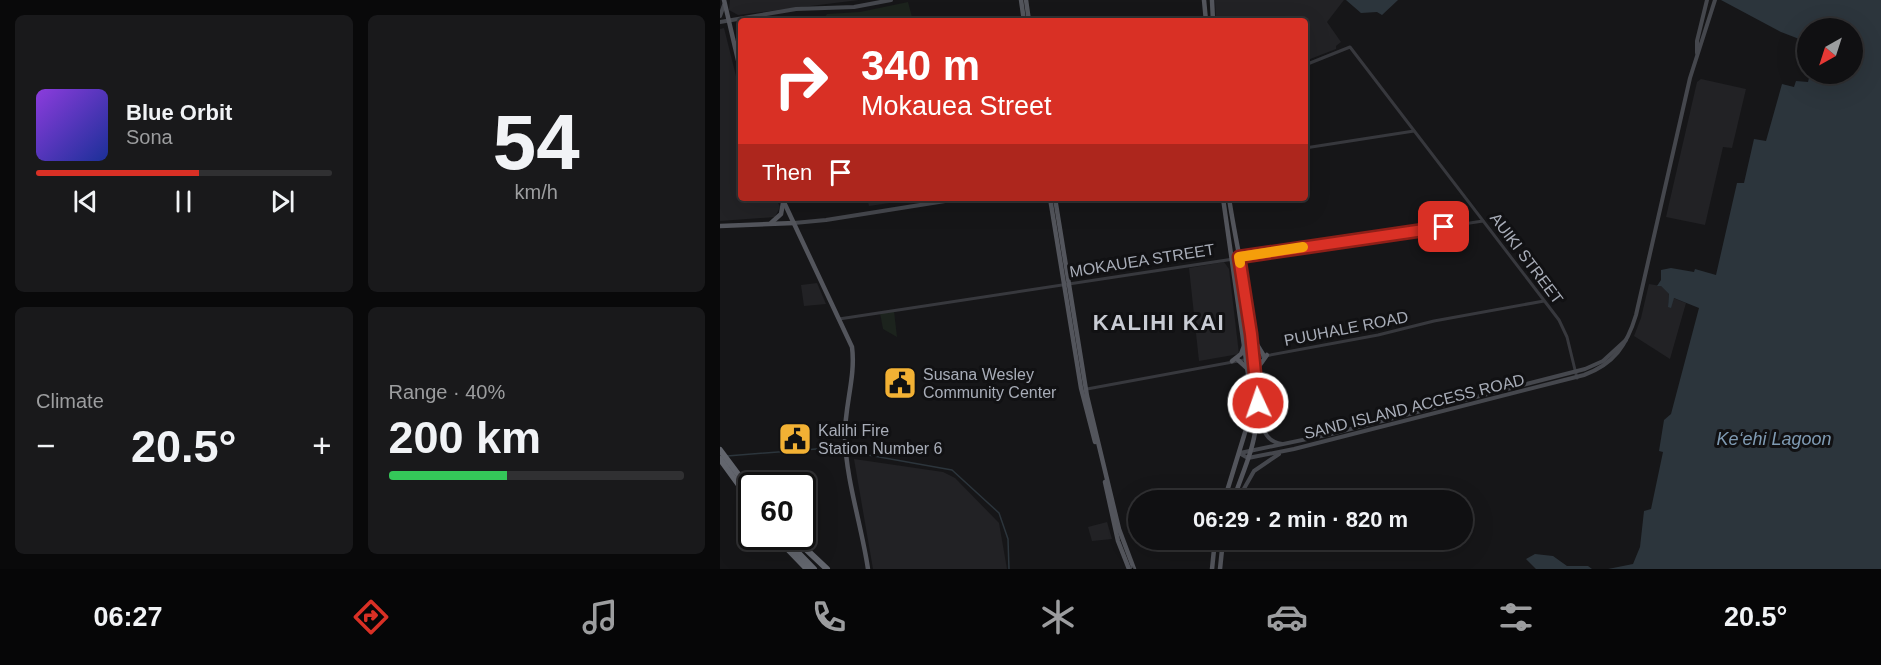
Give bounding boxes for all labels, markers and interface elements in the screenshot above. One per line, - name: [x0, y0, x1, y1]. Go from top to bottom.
- north arrow: [1797, 18, 1863, 84]
- map controls: [1797, 18, 1863, 84]
- icon: right: [762, 42, 840, 120]
- text: 340 m: [861, 42, 980, 89]
- text: Mokauea Street: [861, 91, 1052, 121]
- text: 54: [493, 98, 580, 186]
- text: Blue Orbit: [126, 100, 232, 125]
- text: Sona: [126, 126, 173, 148]
- icon: arrive: [824, 156, 857, 189]
- text: Then: [762, 160, 812, 185]
- text: km/h: [515, 181, 558, 203]
- icon: previous: [69, 185, 102, 218]
- icon: pause: [167, 185, 200, 218]
- icon: next: [266, 185, 299, 218]
- pin: [1418, 201, 1469, 252]
- icon: arrive: [1427, 210, 1460, 243]
- street label: AUIKI STREET: [1487, 210, 1566, 307]
- street label: MOKAUEA STREET: [1068, 241, 1216, 280]
- street label: PUUHALE ROAD: [1283, 308, 1410, 349]
- district label: KALIHI KAI: [1093, 310, 1225, 335]
- public building icon: Susana Wesley Community Center: [882, 365, 918, 401]
- place label: Susana Wesley Community Center: [923, 366, 1057, 401]
- position arrow: [1226, 371, 1290, 435]
- street label: SAND ISLAND ACCESS ROAD: [1302, 371, 1526, 442]
- text: Range · 40%: [389, 381, 505, 403]
- text: Climate: [36, 390, 104, 412]
- text: 200 km: [389, 412, 541, 463]
- text: 20.5°: [131, 421, 237, 472]
- public building icon: Kalihi Fire Station Number 6: [777, 421, 813, 457]
- place label: Kalihi Fire Station Number 6: [818, 422, 943, 457]
- text: −: [36, 427, 55, 464]
- text: +: [312, 427, 332, 464]
- water label: Keʻehi Lagoon: [1716, 429, 1832, 449]
- speed limit sign: 60: [738, 472, 816, 550]
- text: 06:29 · 2 min · 820 m: [1193, 507, 1408, 532]
- icon: directions: [350, 596, 392, 638]
- icon: music: [579, 596, 621, 638]
- icon: phone: [808, 596, 850, 638]
- icon: climate: [1037, 596, 1079, 638]
- icon: car: [1266, 596, 1308, 638]
- icon: filters: [1495, 596, 1537, 638]
- text: 06:27: [94, 602, 163, 632]
- text: 20.5°: [1724, 602, 1787, 632]

